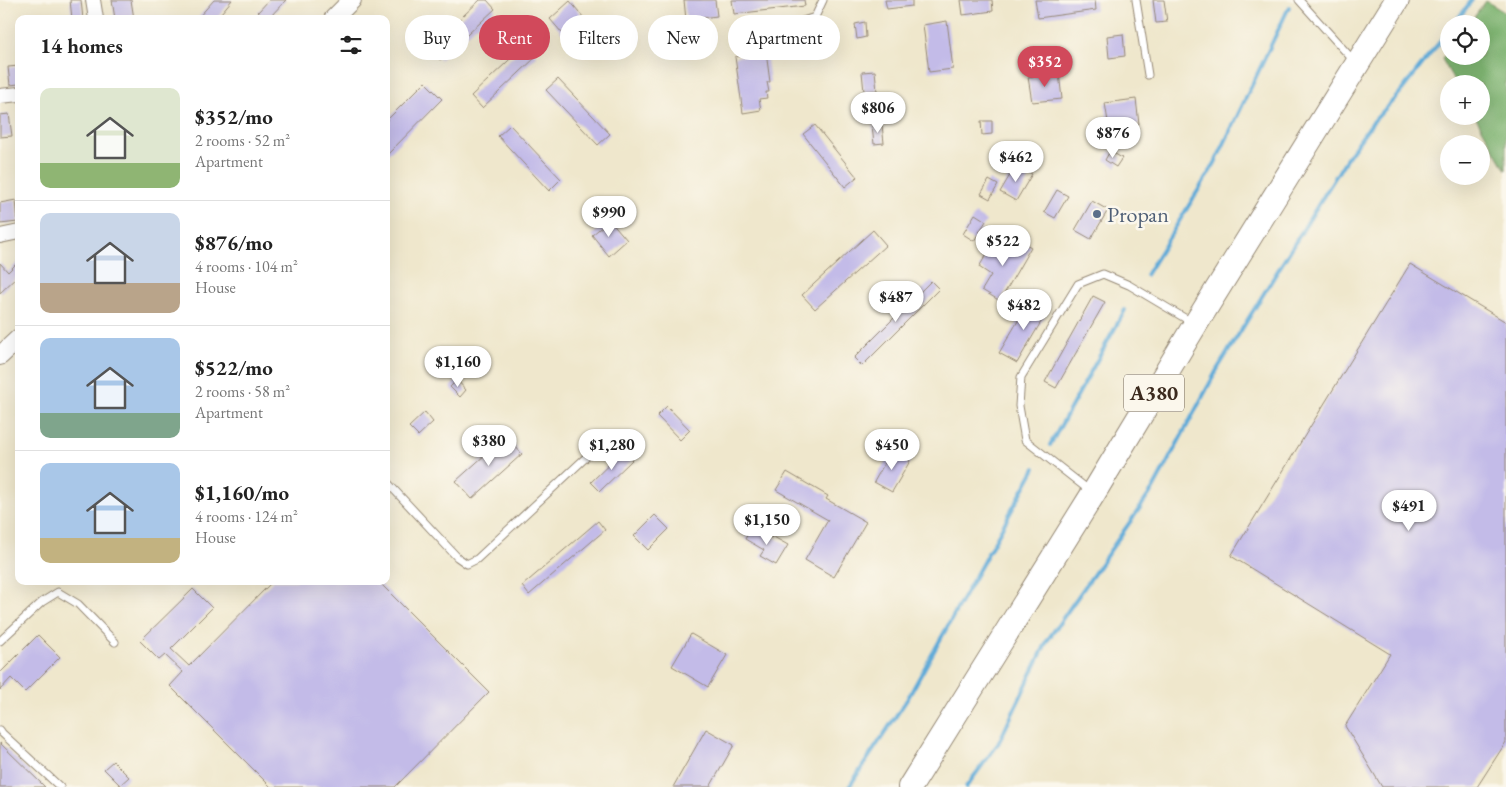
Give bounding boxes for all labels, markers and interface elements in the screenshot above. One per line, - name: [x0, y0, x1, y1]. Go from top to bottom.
- chip: Buy: [405, 15, 469, 60]
- chip: Rent: [479, 15, 550, 60]
- chip: Filters: [560, 15, 638, 60]
- chip: New: [648, 15, 718, 60]
- chip: Apartment: [728, 15, 840, 60]
- map controls: [1440, 15, 1490, 185]
- button: locate: [1440, 15, 1490, 65]
- icon: filters: [337, 31, 365, 59]
- text: 14 homes: [40, 32, 123, 59]
- pin: $352: [1015, 46, 1075, 88]
- text: $352: [1029, 51, 1061, 72]
- button: +: [1440, 75, 1490, 125]
- pin: $806: [848, 92, 908, 134]
- text: $806: [862, 97, 894, 118]
- text: $352/mo: [195, 103, 273, 130]
- icon: home: [80, 108, 140, 168]
- pin: $876: [1083, 116, 1143, 159]
- text: $876: [1097, 122, 1129, 143]
- text: 2 rooms · 52 m²: [195, 130, 290, 151]
- button: −: [1440, 135, 1490, 185]
- pin: $462: [986, 140, 1046, 183]
- text: $462: [1000, 146, 1032, 167]
- text: Apartment: [195, 151, 263, 172]
- pin: $990: [579, 196, 639, 238]
- place label: Propan: [1107, 200, 1169, 229]
- text: $990: [593, 201, 625, 222]
- marker: Propan: [1091, 208, 1103, 220]
- pin: $522: [973, 224, 1033, 267]
- text: $876/mo: [195, 229, 273, 256]
- text: $522: [987, 230, 1019, 251]
- icon: home: [80, 233, 140, 293]
- text: 4 rooms · 104 m²: [195, 256, 298, 277]
- text: House: [195, 277, 236, 298]
- pin: $487: [866, 280, 926, 323]
- text: $487: [880, 286, 912, 307]
- pin: $482: [994, 288, 1054, 331]
- text: $482: [1008, 294, 1040, 315]
- pin: $1,160: [417, 346, 499, 388]
- text: $1,160: [435, 351, 481, 372]
- text: $522/mo: [195, 354, 273, 381]
- icon: home: [80, 358, 140, 418]
- road number: A380: [1124, 374, 1184, 412]
- text: 2 rooms · 58 m²: [195, 381, 290, 402]
- text: Apartment: [195, 402, 263, 423]
- pin: $380: [459, 424, 519, 467]
- pin: $1,280: [571, 428, 653, 471]
- pin: $450: [862, 428, 922, 471]
- text: $380: [473, 430, 505, 451]
- text: $1,280: [589, 434, 635, 455]
- text: $450: [876, 434, 908, 455]
- text: $1,160/mo: [195, 479, 289, 506]
- icon: home: [80, 483, 140, 543]
- pin: $491: [1379, 490, 1439, 532]
- text: $491: [1393, 495, 1425, 516]
- pin: $1,150: [726, 504, 808, 546]
- text: 4 rooms · 124 m²: [195, 506, 298, 527]
- text: $1,150: [744, 509, 790, 530]
- text: House: [195, 527, 236, 548]

